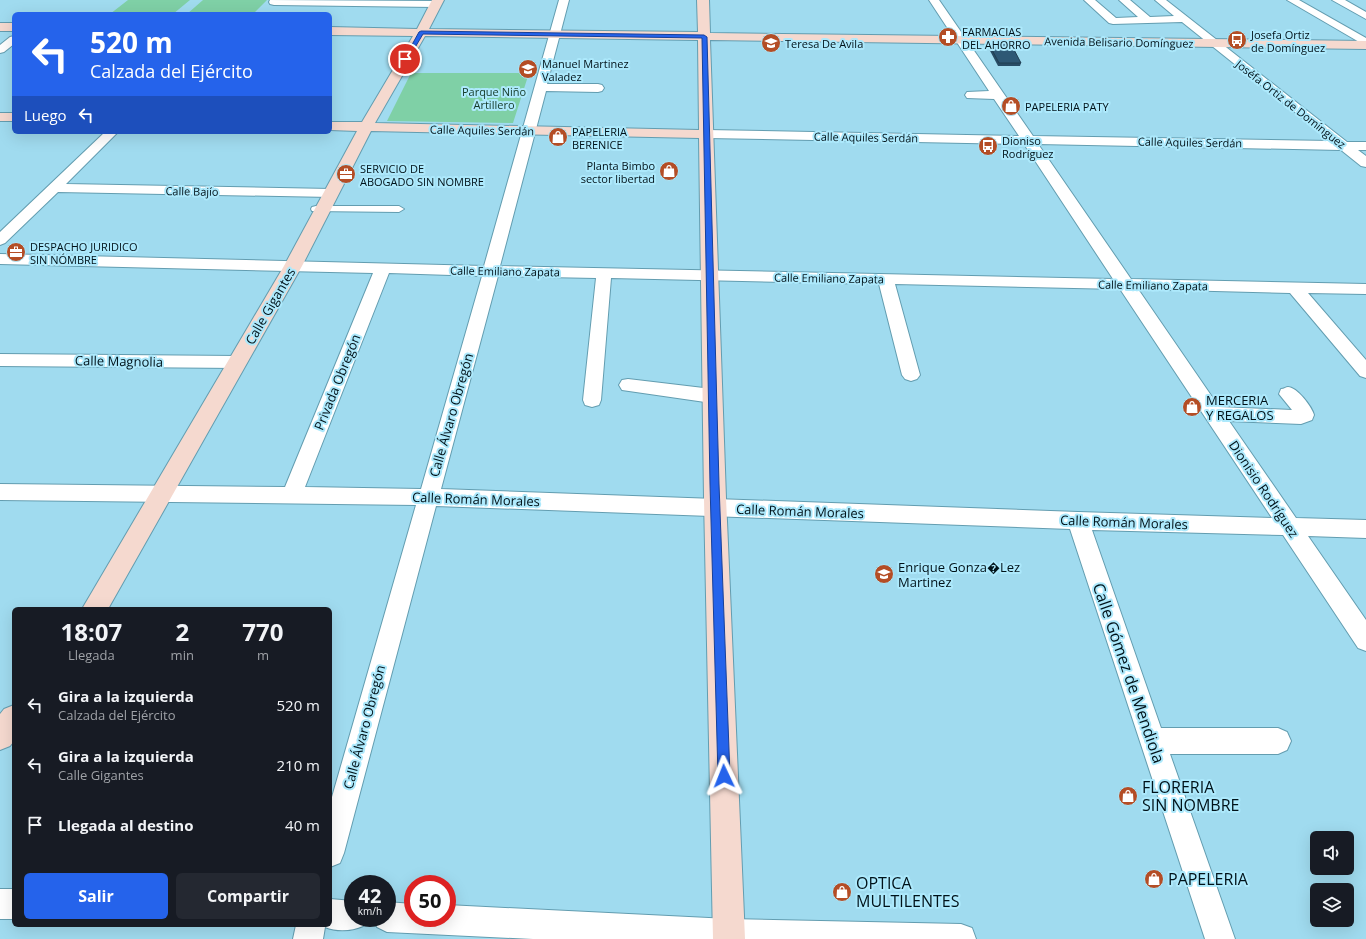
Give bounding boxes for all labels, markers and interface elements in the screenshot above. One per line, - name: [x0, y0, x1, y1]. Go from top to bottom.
- text: 520 m: [90, 23, 173, 61]
- place label: FARMACIAS DEL AHORRO: [962, 24, 1030, 52]
- pharmacy icon: FARMACIAS DEL AHORRO: [937, 26, 959, 48]
- place label: Josefa Ortiz de Domínguez: [1250, 27, 1325, 55]
- icon: left: [24, 28, 76, 80]
- bus stop icon: Josefa Ortiz de Domínguez: [1226, 29, 1248, 51]
- school or university icon: Teresa De Avila: [760, 32, 782, 54]
- street label: Avenida Belisario Domínguez: [1044, 33, 1194, 51]
- place label: Teresa De Avila: [785, 36, 863, 51]
- pin: [388, 42, 422, 76]
- icon: arrive: [394, 48, 416, 70]
- place label: Manuel Martinez Valadez: [542, 56, 629, 84]
- street label: Joséfa Ortiz de Domínguez: [1232, 56, 1349, 152]
- school or university icon: Manuel Martinez Valadez: [517, 58, 539, 80]
- text: Calzada del Ejército: [90, 59, 253, 83]
- park label: Parque Niño Artillero: [462, 84, 526, 112]
- shop icon: PAPELERIA PATY: [1000, 95, 1022, 117]
- place label: PAPELERIA PATY: [1025, 99, 1109, 114]
- icon: left: [75, 104, 97, 126]
- text: Luego: [24, 105, 67, 125]
- street label: Calle Aquiles Serdán: [430, 122, 534, 138]
- place label: PAPELERIA BERENICE: [572, 124, 627, 152]
- shop icon: PAPELERIA BERENICE: [547, 126, 569, 148]
- street label: Calle Aquiles Serdán: [814, 129, 918, 145]
- place label: Dioniso Rodríguez: [1002, 133, 1053, 161]
- street label: Calle Aquiles Serdán: [1138, 134, 1242, 150]
- bus stop icon: Dioniso Rodríguez: [977, 135, 999, 157]
- place label: Planta Bimbo sector libertad: [581, 158, 655, 186]
- shop icon: Planta Bimbo sector libertad: [658, 160, 680, 182]
- place label: SERVICIO DE ABOGADO SIN NOMBRE: [360, 161, 484, 189]
- office icon: SERVICIO DE ABOGADO SIN NOMBRE: [335, 163, 357, 185]
- street label: Calle Bajío: [165, 183, 219, 199]
- place label: DESPACHO JURIDICO SIN NÓMBRE: [30, 239, 138, 267]
- office icon: DESPACHO JURIDICO SIN NÓMBRE: [5, 241, 27, 263]
- street label: Calle Emiliano Zapata: [450, 263, 560, 279]
- street label: Calle Gigantes: [241, 264, 299, 348]
- street label: Calle Emiliano Zapata: [774, 270, 884, 286]
- street label: Calle Emiliano Zapata: [1098, 277, 1208, 293]
- street label: Privada Obregón: [310, 331, 364, 433]
- street label: Calle Magnolia: [75, 351, 163, 371]
- street label: Calle Álvaro Obregón: [425, 351, 477, 479]
- place label: MERCERIA Y REGALOS: [1206, 391, 1274, 424]
- shop icon: MERCERIA Y REGALOS: [1181, 396, 1203, 418]
- street label: Dionisio Rodríguez: [1225, 437, 1303, 541]
- street label: Calle Román Morales: [412, 488, 540, 510]
- street label: Calle Román Morales: [736, 500, 864, 522]
- street label: Calle Román Morales: [1060, 511, 1188, 533]
- place label: Enrique Gonza�Lez Martinez: [898, 558, 1020, 591]
- school or university icon: Enrique Gonza�Lez Martinez: [873, 563, 895, 585]
- street label: Calle Gómez de Mendiola: [1088, 580, 1170, 766]
- text: 18:07: [60, 615, 122, 648]
- text: 2: [175, 615, 189, 648]
- text: 770: [242, 615, 284, 648]
- text: Llegada: [68, 646, 115, 664]
- text: min: [171, 646, 194, 664]
- text: m: [257, 646, 269, 664]
- street label: Calle Álvaro Obregón: [339, 663, 389, 791]
- text: Gira a la izquierda: [58, 686, 194, 706]
- icon: left: [24, 694, 46, 716]
- text: 520 m: [276, 695, 320, 715]
- text: Calzada del Ejército: [58, 706, 176, 724]
- text: Gira a la izquierda: [58, 746, 194, 766]
- icon: left: [24, 754, 46, 776]
- text: 210 m: [276, 755, 320, 775]
- position arrow: [703, 755, 745, 797]
- text: Calle Gigantes: [58, 766, 144, 784]
- place label: FLORERIA SIN NOMBRE: [1142, 776, 1239, 816]
- shop icon: FLORERIA SIN NOMBRE: [1117, 785, 1139, 807]
- icon: arrive: [24, 814, 46, 836]
- text: Llegada al destino: [58, 815, 193, 835]
- text: 40 m: [285, 815, 320, 835]
- map controls: [1310, 831, 1354, 927]
- button: sound: [1310, 831, 1354, 875]
- shop icon: PAPELERIA: [1143, 868, 1165, 890]
- place label: PAPELERIA: [1168, 868, 1249, 890]
- place label: OPTICA MULTILENTES: [856, 872, 960, 912]
- button: Salir: [24, 873, 168, 919]
- button: Compartir: [176, 873, 320, 919]
- speed limit sign: 50: [404, 875, 456, 927]
- shop icon: OPTICA MULTILENTES: [831, 881, 853, 903]
- text: 42: [359, 882, 381, 909]
- button: layers: [1310, 883, 1354, 927]
- text: km/h: [358, 904, 382, 918]

